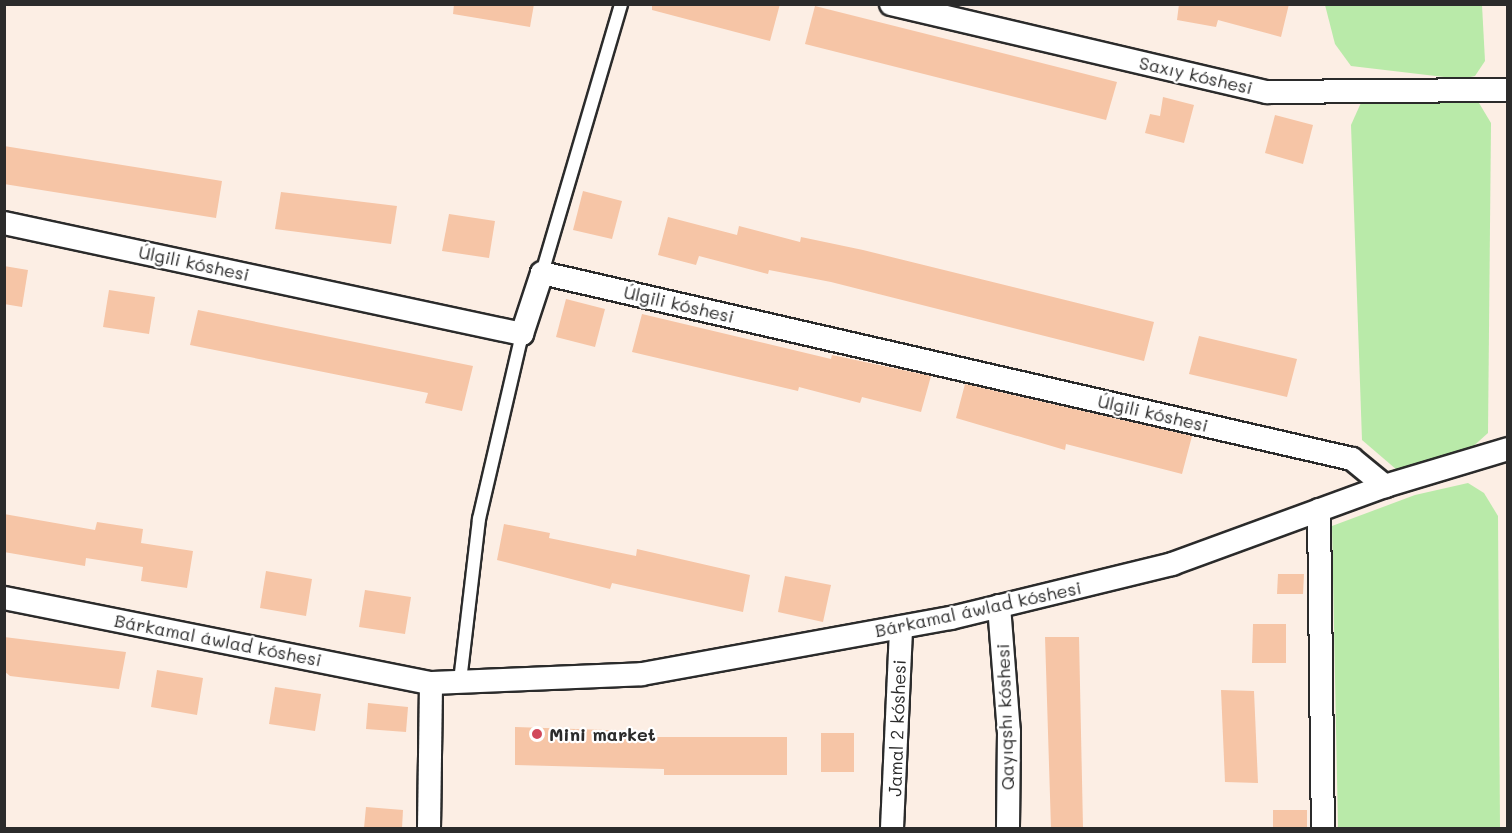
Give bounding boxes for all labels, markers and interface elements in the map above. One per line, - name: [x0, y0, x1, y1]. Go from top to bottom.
- street label: Saxıy kóshesi: [1137, 51, 1255, 99]
- street label: Úlgili kóshesi: [137, 241, 251, 285]
- street label: Úlgili kóshesi: [622, 281, 736, 327]
- street label: Úlgili kóshesi: [1096, 390, 1210, 436]
- street label: Bárkamal áwlad kóshesi: [873, 577, 1083, 641]
- street label: Bárkamal áwlad kóshesi: [113, 609, 323, 671]
- street label: Qayıqshı kóshesi: [992, 643, 1018, 791]
- street label: Jamal 2 kóshesi: [884, 659, 910, 797]
- place label: Mini market: [549, 723, 656, 745]
- marker: Mini market: [530, 727, 544, 741]

